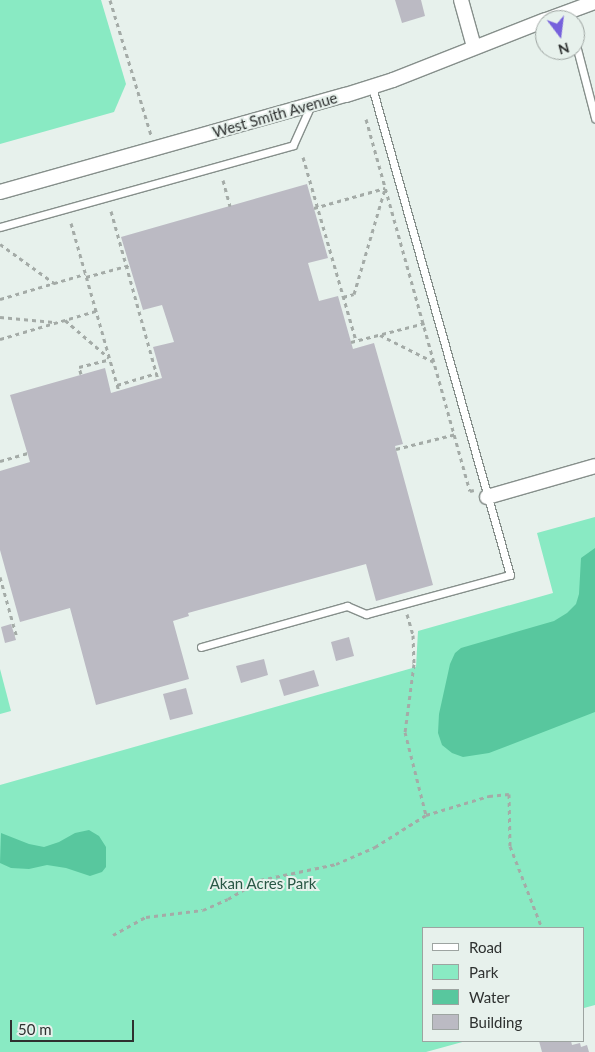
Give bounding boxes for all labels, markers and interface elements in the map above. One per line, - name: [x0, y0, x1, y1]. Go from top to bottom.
- north arrow: [535, 10, 585, 60]
- text: N: [556, 39, 571, 59]
- street label: West Smith Avenue: [210, 89, 340, 141]
- park label: Akan Acres Park: [209, 875, 317, 893]
- legend: [422, 927, 585, 1042]
- text: Road: [469, 938, 502, 956]
- text: Park: [469, 963, 498, 981]
- text: Water: [469, 988, 510, 1006]
- scale bar: [12, 1010, 136, 1042]
- text: Building: [469, 1013, 522, 1031]
- text: 50 m: [18, 1020, 52, 1038]

